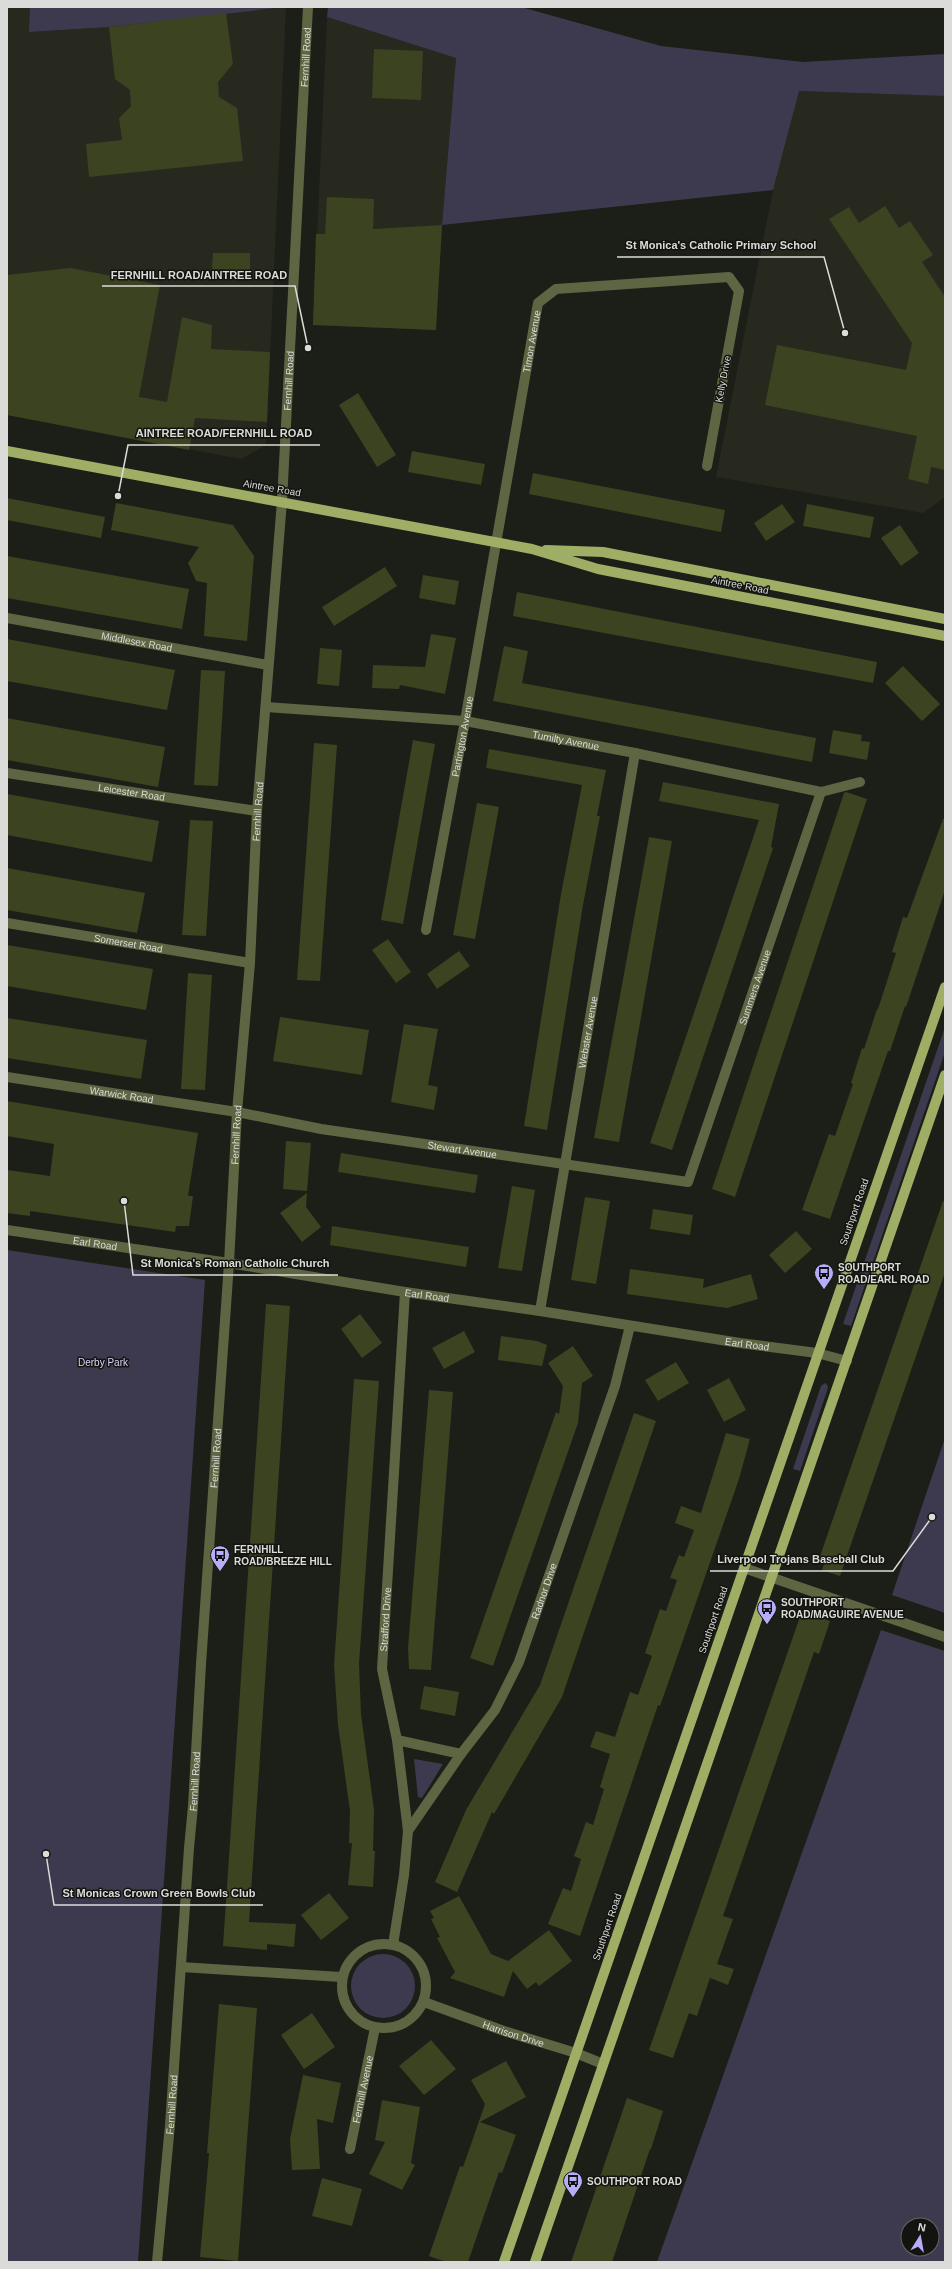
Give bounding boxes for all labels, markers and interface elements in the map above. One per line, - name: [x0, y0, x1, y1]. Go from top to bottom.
- street label: Fernhill Road: [298, 27, 312, 87]
- callout: St Monica's Catholic Primary School: [617, 234, 824, 257]
- text: St Monica's Catholic Primary School: [626, 239, 816, 251]
- callout: FERNHILL ROAD/AINTREE ROAD: [102, 263, 295, 286]
- text: FERNHILL ROAD/AINTREE ROAD: [111, 269, 287, 281]
- street label: Timon Avenue: [520, 309, 542, 374]
- street label: Fernhill Road: [281, 351, 295, 411]
- street label: Kelly Drive: [713, 354, 733, 404]
- callout: AINTREE ROAD/FERNHILL ROAD: [128, 422, 320, 445]
- text: AINTREE ROAD/FERNHILL ROAD: [136, 427, 312, 439]
- street label: Aintree Road: [242, 478, 302, 498]
- street label: Aintree Road: [710, 574, 770, 596]
- street label: Middlesex Road: [101, 630, 173, 653]
- street label: Partington Avenue: [449, 695, 475, 777]
- street label: Tumilty Avenue: [531, 728, 601, 752]
- street label: Leicester Road: [97, 781, 166, 802]
- street label: Fernhill Road: [250, 781, 265, 842]
- street label: Somerset Road: [93, 932, 164, 954]
- street label: Summers Avenue: [737, 948, 773, 1026]
- street label: Webster Avenue: [576, 995, 599, 1069]
- street label: Warwick Road: [89, 1084, 154, 1105]
- street label: Fernhill Road: [229, 1105, 243, 1165]
- street label: Stewart Avenue: [427, 1139, 498, 1160]
- street label: Southport Road: [837, 1177, 871, 1247]
- street label: Earl Road: [72, 1234, 118, 1252]
- callout: St Monica's Roman Catholic Church: [133, 1252, 338, 1275]
- text: St Monica's Roman Catholic Church: [140, 1257, 330, 1269]
- bus stop icon: SOUTHPORT ROAD/EARL ROAD: [813, 1262, 835, 1290]
- place label: SOUTHPORT ROAD/EARL ROAD: [838, 1262, 929, 1285]
- street label: Earl Road: [404, 1287, 450, 1304]
- street label: Earl Road: [724, 1335, 770, 1352]
- park label: Derby Park: [78, 1357, 129, 1368]
- street label: Fernhill Road: [208, 1428, 223, 1488]
- bus stop icon: FERNHILL ROAD/BREEZE HILL: [209, 1544, 231, 1572]
- place label: FERNHILL ROAD/BREEZE HILL: [234, 1544, 332, 1567]
- callout: Liverpool Trojans Baseball Club: [710, 1548, 893, 1571]
- text: Liverpool Trojans Baseball Club: [717, 1553, 885, 1565]
- street label: Radnor Drive: [529, 1561, 559, 1621]
- street label: Southport Road: [696, 1585, 730, 1655]
- street label: Strafford Drive: [378, 1586, 393, 1652]
- bus stop icon: SOUTHPORT ROAD/MAGUIRE AVENUE: [756, 1597, 778, 1625]
- place label: SOUTHPORT ROAD/MAGUIRE AVENUE: [781, 1597, 904, 1620]
- street label: Fernhill Road: [187, 1751, 202, 1812]
- callout: St Monicas Crown Green Bowls Club: [54, 1882, 263, 1905]
- text: St Monicas Crown Green Bowls Club: [62, 1887, 256, 1899]
- street label: Southport Road: [590, 1892, 624, 1962]
- street label: Harrison Drive: [481, 2018, 546, 2049]
- street label: Fernhill Avenue: [350, 2054, 375, 2124]
- street label: Fernhill Road: [164, 2075, 179, 2135]
- bus stop icon: SOUTHPORT ROAD: [562, 2170, 584, 2198]
- place label: SOUTHPORT ROAD: [587, 2176, 682, 2187]
- north arrow: [900, 2217, 940, 2257]
- text: N: [917, 2221, 927, 2234]

